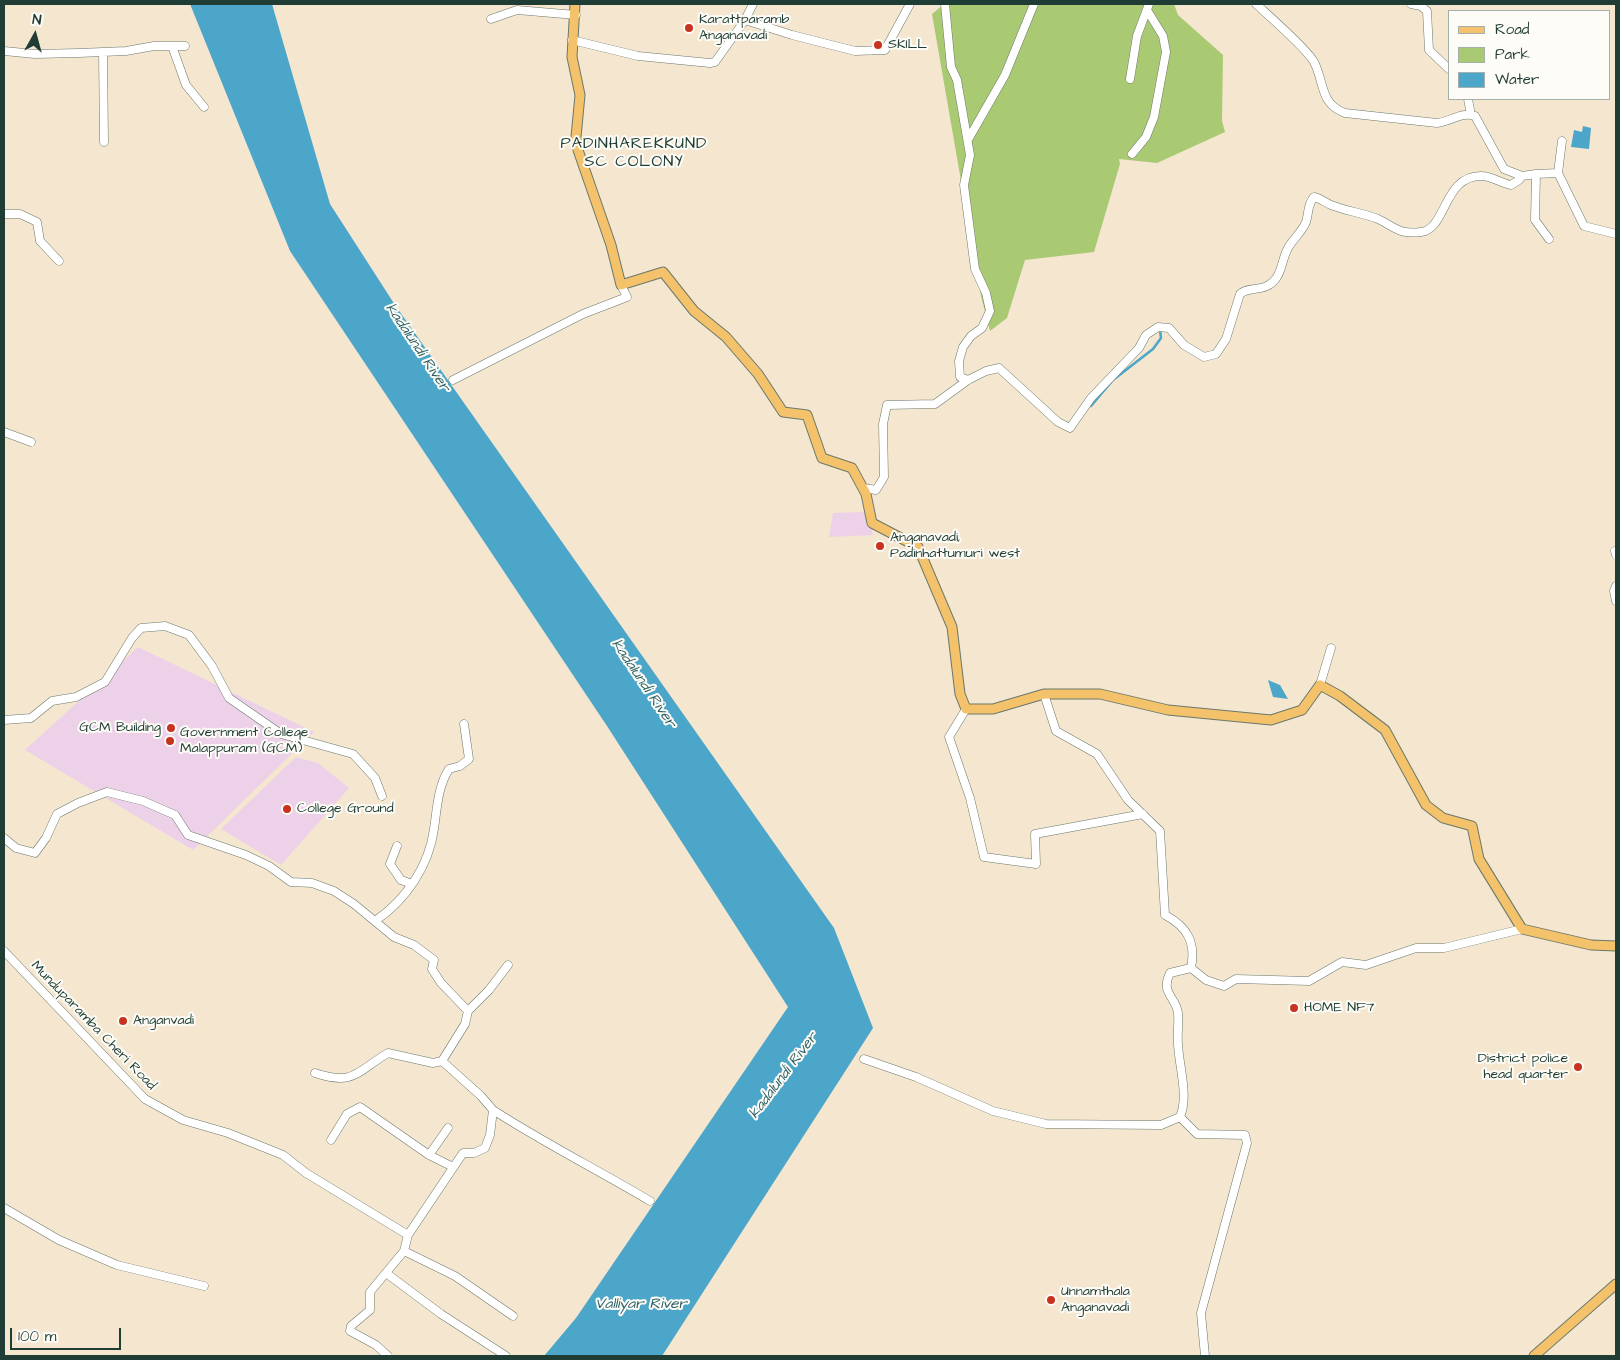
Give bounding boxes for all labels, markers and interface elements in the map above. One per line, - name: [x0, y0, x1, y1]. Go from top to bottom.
- north arrow: [10, 10, 60, 60]
- text: N: [31, 10, 42, 31]
- legend: [1448, 10, 1610, 100]
- place label: Karattparamb Anganavadi: [699, 12, 789, 44]
- text: Road: [1495, 19, 1529, 40]
- marker: Karattparamb Anganavadi: [683, 22, 695, 34]
- place label: SKILL: [888, 37, 927, 53]
- marker: SKILL: [872, 39, 884, 51]
- text: Park: [1495, 44, 1530, 65]
- text: Water: [1495, 69, 1539, 90]
- district label: PADINHAREKKUND SC COLONY: [559, 135, 709, 173]
- water label: kadalundi River: [381, 300, 453, 396]
- place label: Anganavadi, Padinhattumuri west: [890, 530, 1020, 562]
- marker: Anganavadi, Padinhattumuri west: [874, 540, 886, 552]
- water label: kadalundi River: [607, 636, 679, 732]
- place label: GCM Building: [79, 720, 161, 736]
- marker: GCM Building: [165, 722, 177, 734]
- place label: Government College Malappuram (GCM): [180, 725, 308, 758]
- marker: Government College Malappuram (GCM): [164, 735, 176, 747]
- place label: College Ground: [297, 801, 394, 817]
- marker: College Ground: [281, 803, 293, 815]
- street label: Munduparamba Cheri Road: [27, 958, 159, 1094]
- place label: HOME NF7: [1304, 1000, 1374, 1016]
- marker: HOME NF7: [1288, 1002, 1300, 1014]
- place label: Anganvadi: [133, 1013, 194, 1029]
- marker: Anganvadi: [117, 1015, 129, 1027]
- water label: kadalundi River: [746, 1030, 822, 1122]
- place label: District police head quarter: [1478, 1051, 1568, 1084]
- marker: District police head quarter: [1572, 1061, 1584, 1073]
- place label: Unnamthala Anganavadi: [1061, 1284, 1130, 1316]
- marker: Unnamthala Anganavadi: [1045, 1294, 1057, 1306]
- water label: Valliyar River: [595, 1296, 687, 1314]
- scale bar: [12, 1318, 124, 1350]
- text: 100 m: [18, 1326, 57, 1347]

